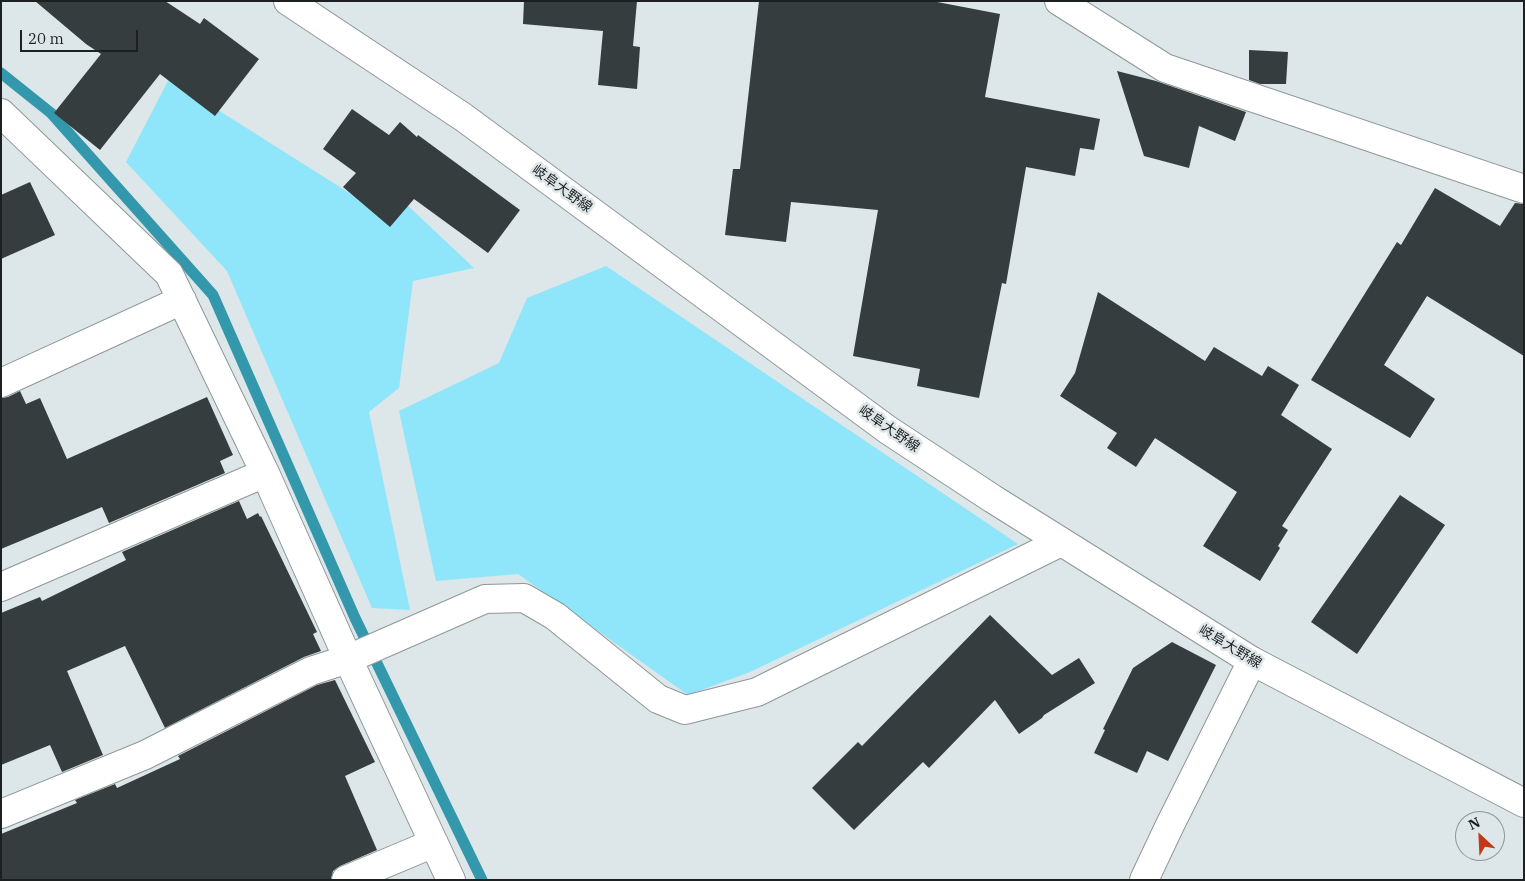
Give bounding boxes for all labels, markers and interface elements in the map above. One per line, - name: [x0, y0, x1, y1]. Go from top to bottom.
- scale bar: [22, 20, 140, 52]
- text: 20 m: [28, 29, 64, 48]
- street label: 岐阜大野線: [529, 162, 595, 216]
- street label: 岐阜大野線: [856, 402, 922, 456]
- street label: 岐阜大野線: [1196, 622, 1264, 672]
- north arrow: [1455, 811, 1505, 861]
- text: N: [1465, 813, 1483, 834]

